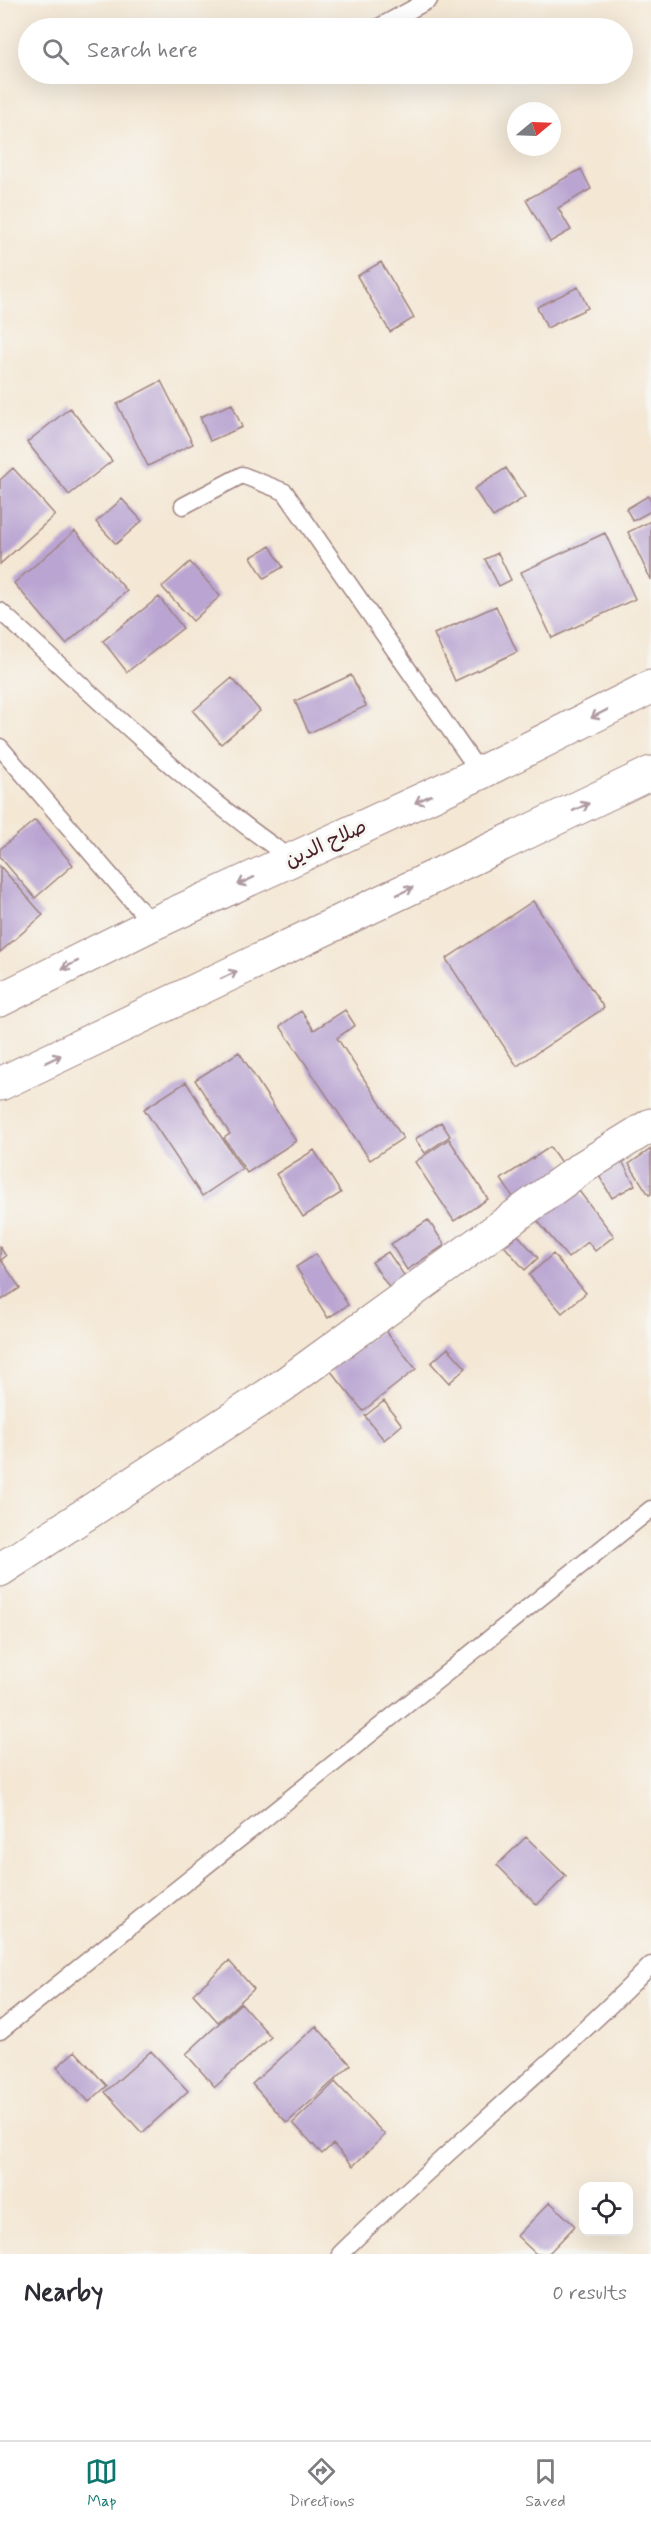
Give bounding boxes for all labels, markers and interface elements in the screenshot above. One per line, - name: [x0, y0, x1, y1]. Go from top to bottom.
- search box: [18, 18, 633, 84]
- icon: search: [39, 35, 72, 68]
- text: Search here: [87, 37, 198, 65]
- north arrow: [507, 102, 561, 156]
- one-way arrow: [590, 708, 608, 720]
- one-way arrow: [415, 794, 433, 805]
- one-way arrow: [571, 800, 589, 812]
- street label: صلاح الدين: [281, 813, 371, 875]
- one-way arrow: [238, 875, 256, 887]
- one-way arrow: [395, 884, 413, 896]
- one-way arrow: [62, 960, 80, 971]
- one-way arrow: [219, 968, 237, 980]
- one-way arrow: [43, 1052, 61, 1064]
- map controls: [579, 2182, 633, 2236]
- button: locate: [579, 2182, 633, 2236]
- text: Nearby: [24, 2276, 103, 2310]
- text: 0 results: [553, 2280, 627, 2307]
- tab: Map: [85, 2455, 118, 2512]
- tab: Directions: [289, 2455, 355, 2512]
- tab: Saved: [525, 2455, 566, 2512]

